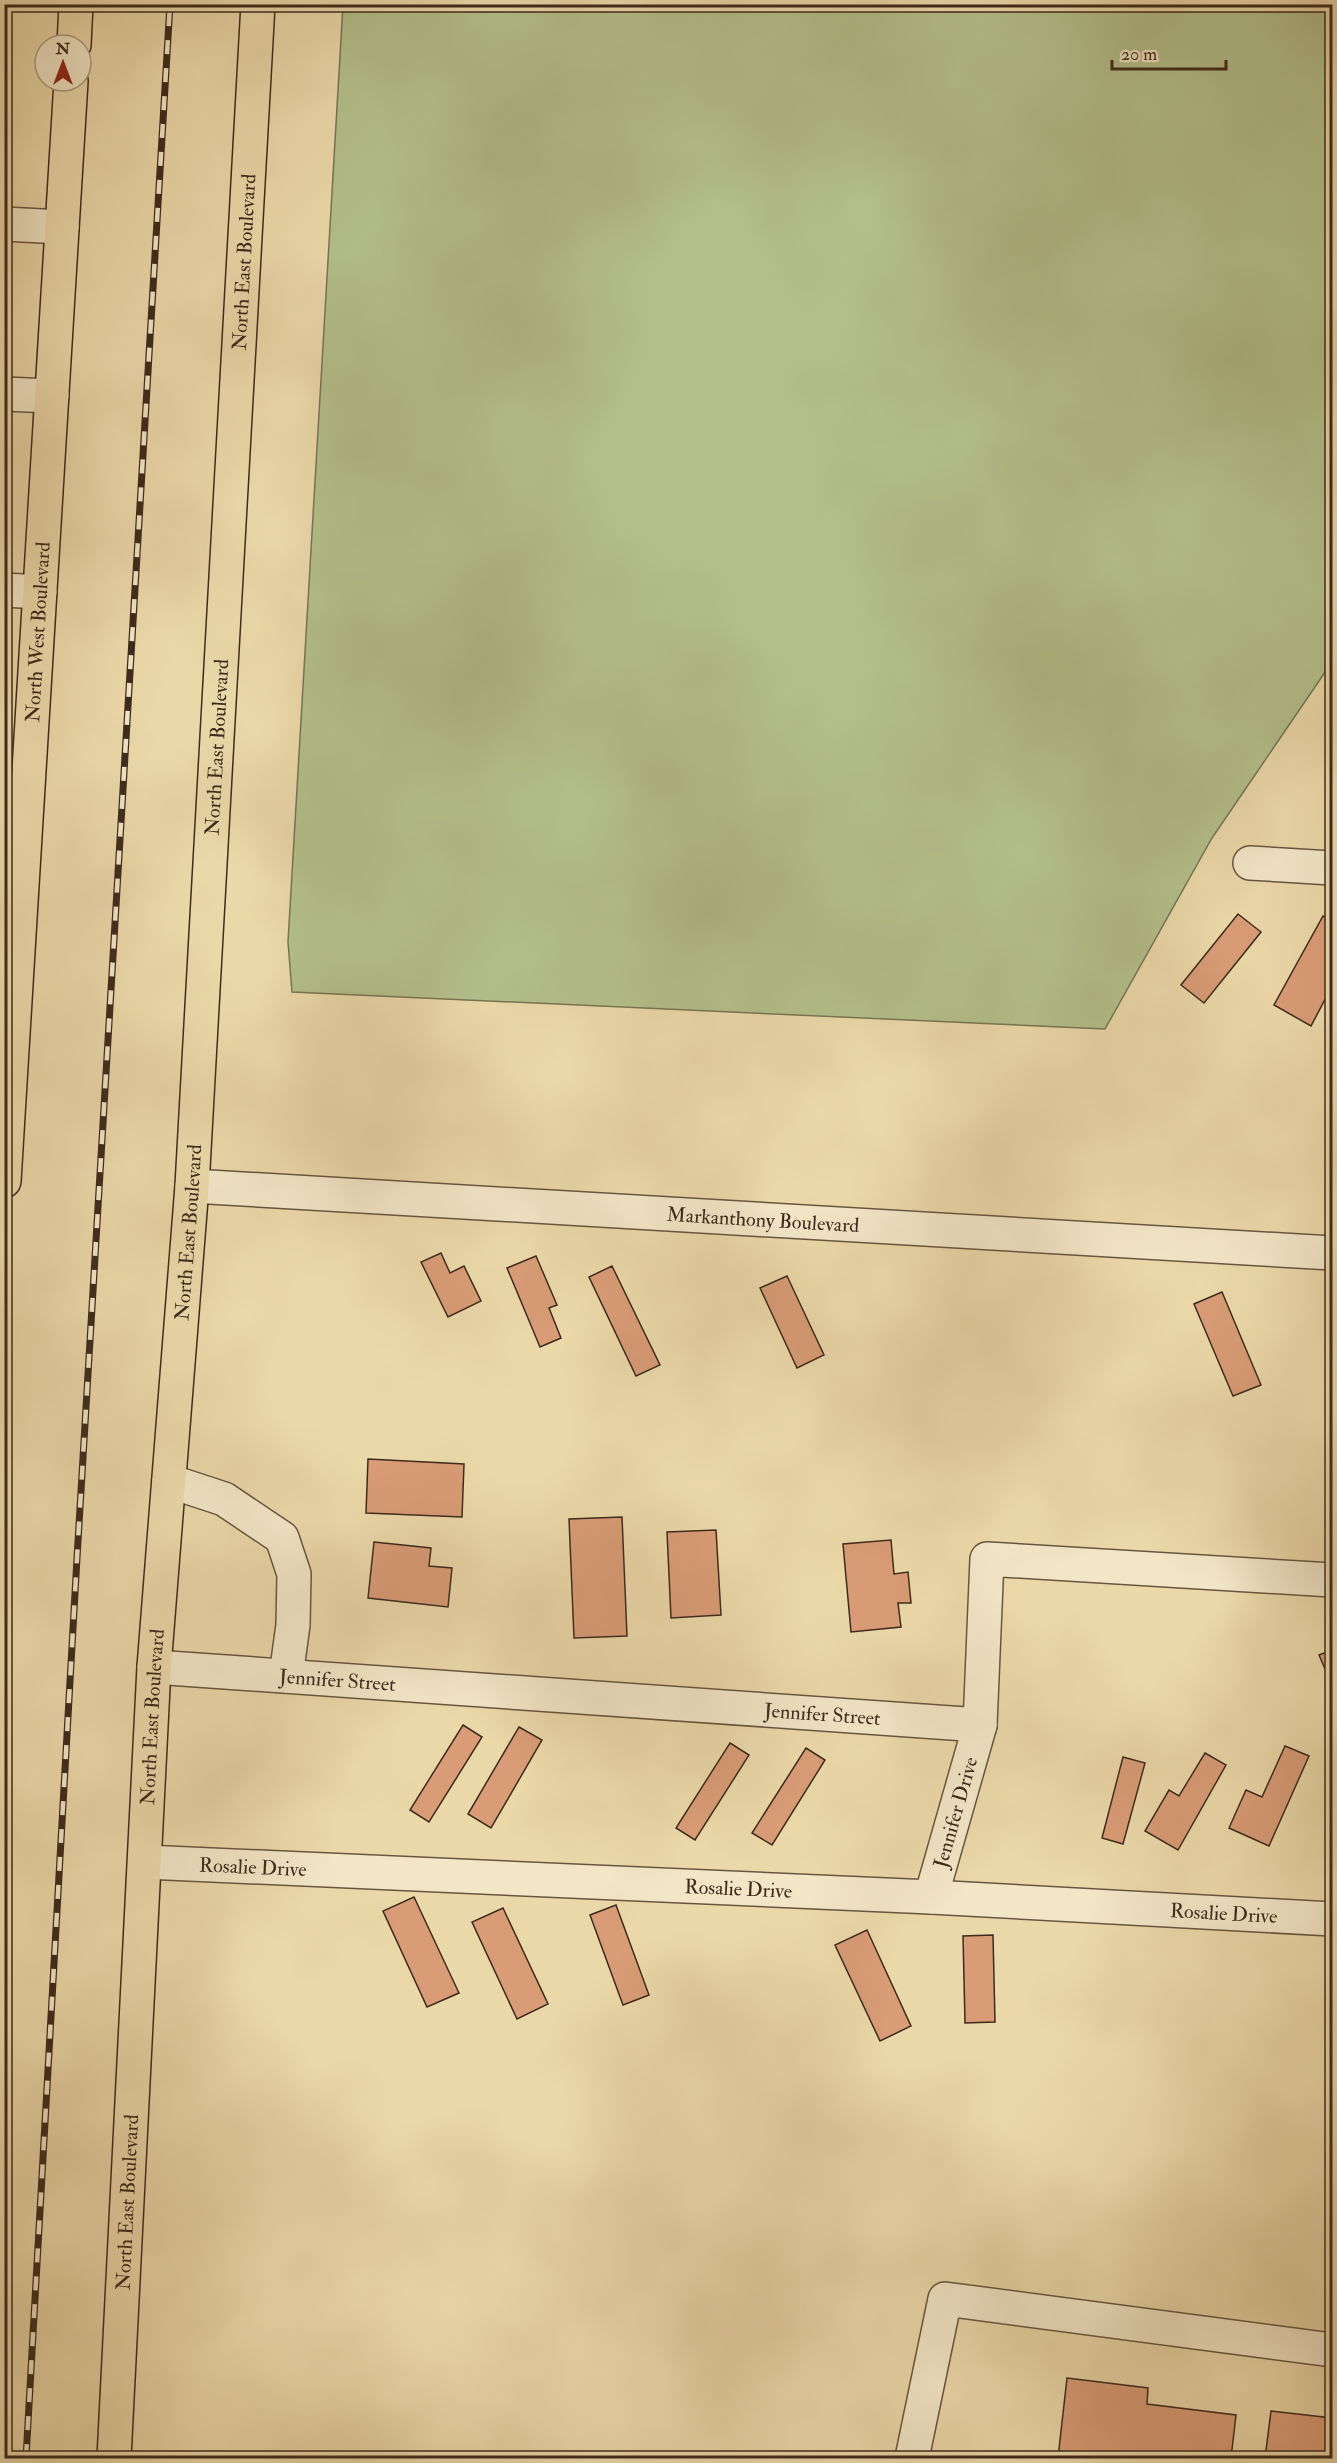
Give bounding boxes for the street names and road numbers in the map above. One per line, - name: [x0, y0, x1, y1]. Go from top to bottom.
- street label: North East Boulevard: [226, 173, 261, 351]
- street label: North West Boulevard: [19, 541, 55, 723]
- street label: North East Boulevard: [199, 658, 234, 836]
- street label: North East Boulevard: [169, 1144, 207, 1321]
- street label: Markanthony Boulevard: [666, 1201, 860, 1238]
- street label: North East Boulevard: [135, 1628, 169, 1806]
- street label: Jennifer Street: [277, 1663, 397, 1696]
- street label: Jennifer Street: [762, 1697, 882, 1731]
- street label: Jennifer Drive: [927, 1754, 983, 1872]
- street label: Rosalie Drive: [199, 1852, 307, 1882]
- street label: Rosalie Drive: [684, 1874, 793, 1903]
- street label: Rosalie Drive: [1169, 1898, 1278, 1928]
- street label: North East Boulevard: [110, 2113, 144, 2291]

